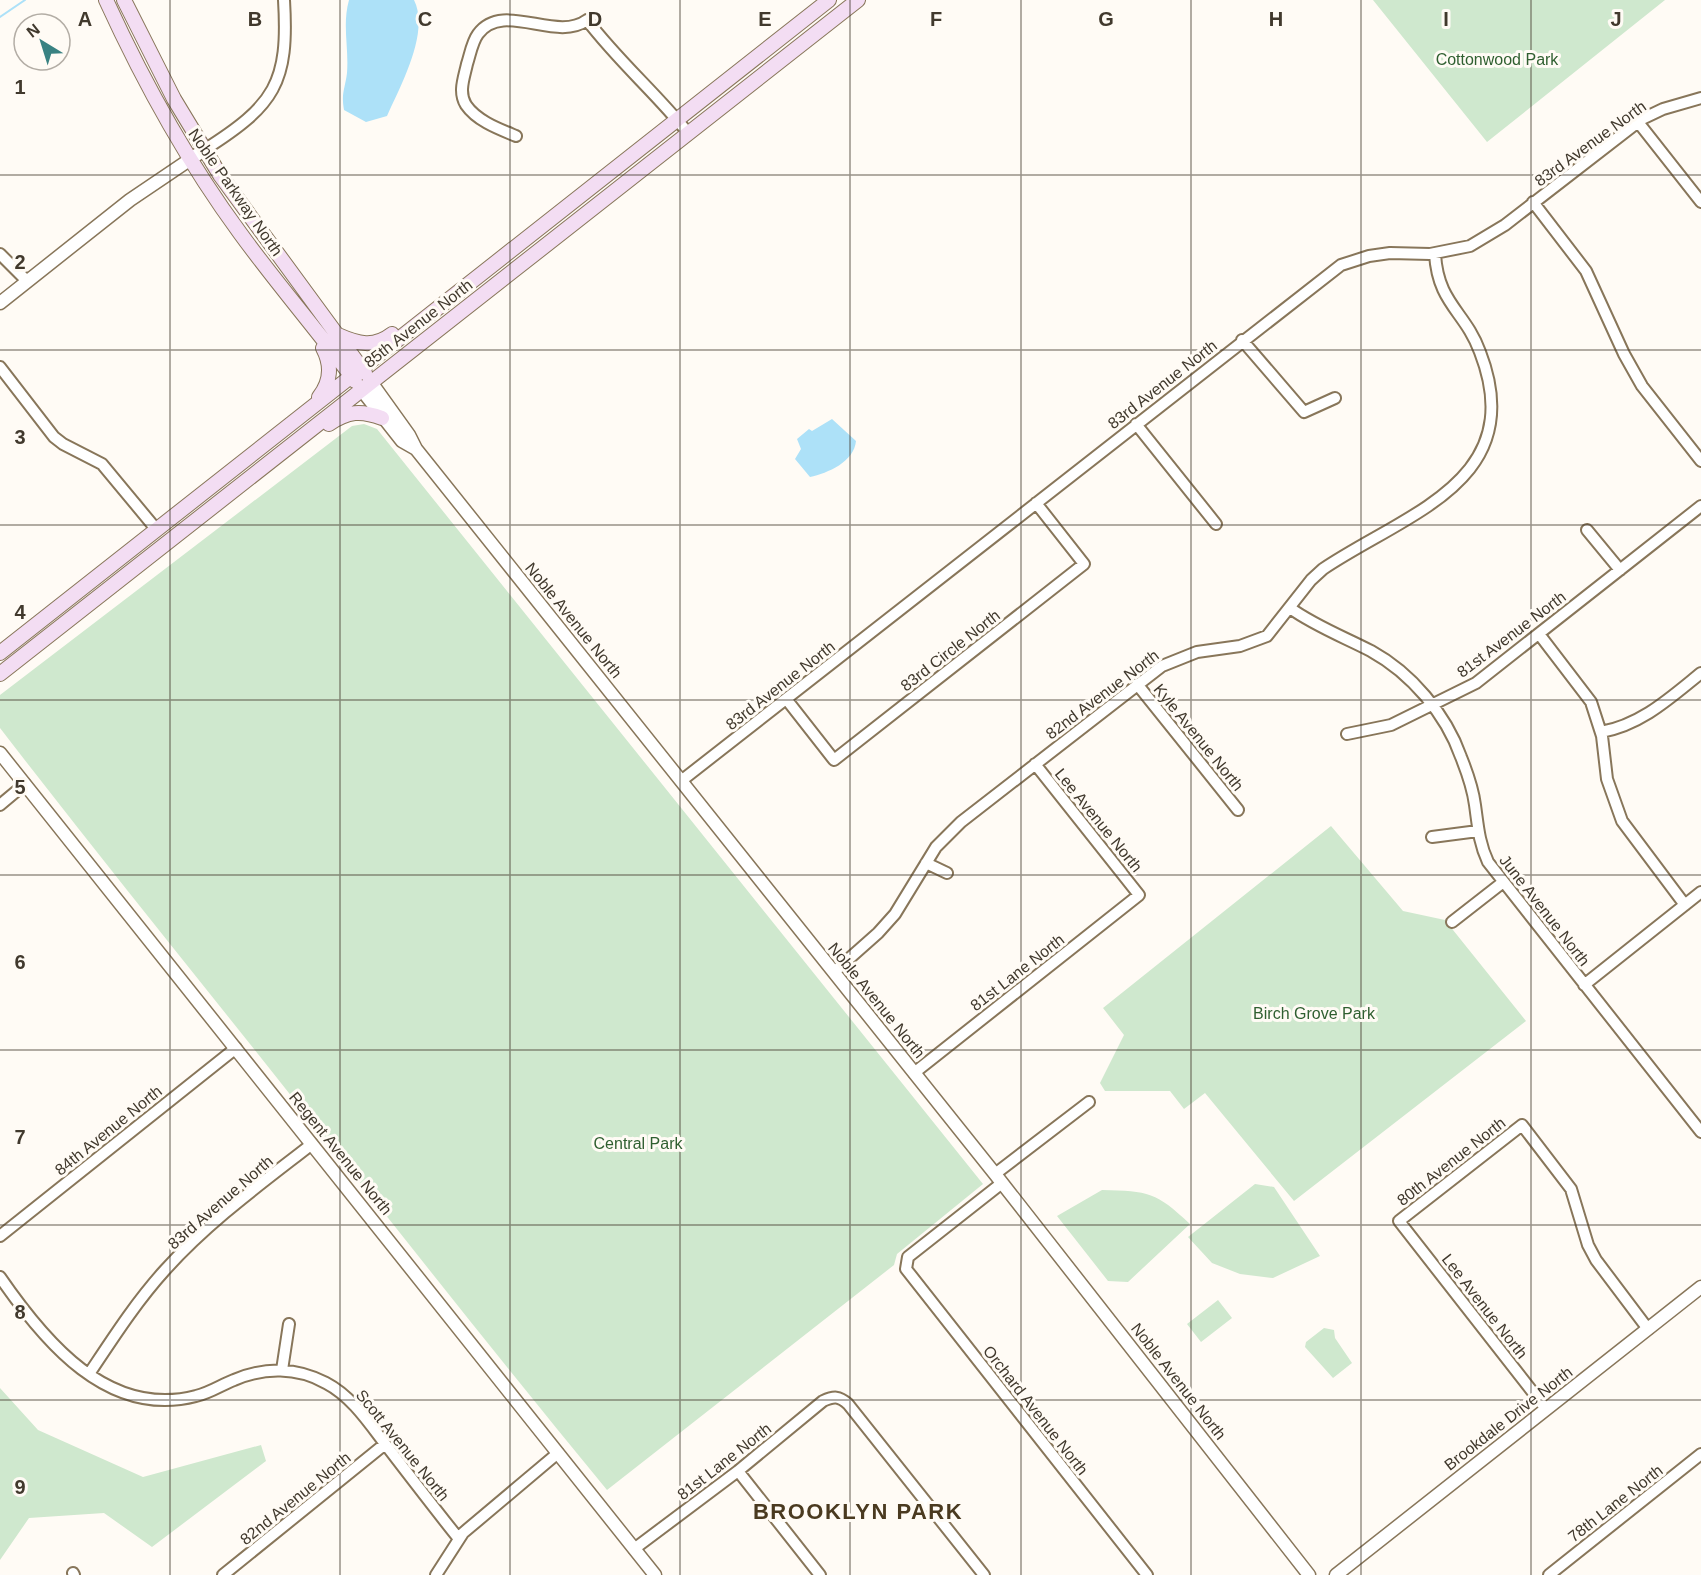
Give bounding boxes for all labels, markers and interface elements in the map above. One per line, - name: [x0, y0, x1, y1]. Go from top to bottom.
- text: A: [78, 8, 92, 30]
- text: B: [248, 8, 262, 30]
- text: C: [418, 8, 432, 30]
- text: D: [588, 8, 602, 30]
- text: E: [758, 8, 772, 30]
- text: F: [930, 8, 942, 30]
- text: G: [1098, 8, 1114, 30]
- text: H: [1269, 8, 1283, 30]
- text: I: [1443, 8, 1449, 30]
- text: J: [1610, 8, 1622, 30]
- north arrow: [12, 12, 72, 72]
- text: N: [23, 20, 43, 41]
- park label: Cottonwood Park: [1436, 51, 1559, 68]
- text: 1: [14, 76, 26, 98]
- street label: 83rd Avenue North: [1531, 97, 1649, 189]
- street label: Noble Parkway North: [185, 125, 286, 259]
- text: 2: [14, 251, 26, 273]
- street label: 85th Avenue North: [361, 276, 476, 371]
- street label: 83rd Avenue North: [1105, 337, 1220, 432]
- text: 3: [14, 426, 26, 448]
- street label: Noble Avenue North: [522, 559, 625, 681]
- street label: 81st Avenue North: [1454, 588, 1569, 681]
- text: 4: [14, 601, 26, 623]
- street label: 83rd Circle North: [897, 606, 1003, 694]
- street label: 83rd Avenue North: [723, 638, 838, 733]
- street label: 82nd Avenue North: [1043, 646, 1162, 742]
- street label: Kyle Avenue North: [1150, 681, 1247, 794]
- street label: Lee Avenue North: [1052, 765, 1145, 875]
- text: 5: [14, 776, 26, 798]
- street label: June Avenue North: [1496, 852, 1593, 969]
- street label: 81st Lane North: [967, 931, 1067, 1014]
- street label: Noble Avenue North: [825, 939, 928, 1061]
- text: 6: [14, 951, 26, 973]
- park label: Birch Grove Park: [1253, 1005, 1376, 1022]
- street label: 84th Avenue North: [52, 1082, 165, 1179]
- street label: Regent Avenue North: [286, 1089, 395, 1218]
- street label: 80th Avenue North: [1394, 1114, 1509, 1209]
- text: 7: [14, 1126, 26, 1148]
- park label: Central Park: [594, 1135, 683, 1152]
- street label: 83rd Avenue North: [165, 1152, 276, 1252]
- street label: Lee Avenue North: [1439, 1251, 1531, 1362]
- text: 8: [14, 1301, 26, 1323]
- street label: Noble Avenue North: [1128, 1320, 1229, 1443]
- street label: Orchard Avenue North: [980, 1342, 1091, 1478]
- street label: Brookdale Drive North: [1441, 1363, 1576, 1474]
- street label: Scott Avenue North: [353, 1387, 453, 1504]
- street label: 81st Lane North: [674, 1420, 774, 1503]
- street label: 82nd Avenue North: [237, 1449, 354, 1548]
- street label: 78th Lane North: [1565, 1461, 1666, 1545]
- text: 9: [14, 1476, 26, 1498]
- district label: BROOKLYN PARK: [753, 1499, 963, 1524]

